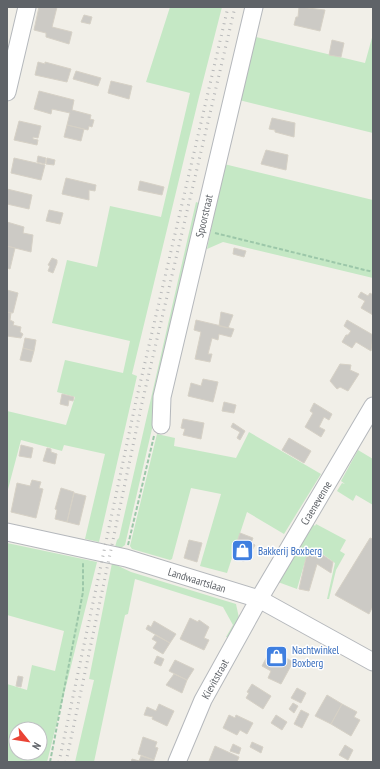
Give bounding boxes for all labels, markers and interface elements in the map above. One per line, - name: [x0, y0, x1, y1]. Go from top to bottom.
- street label: Spoorstraat: [192, 193, 216, 239]
- street label: Craenevenne: [297, 478, 335, 528]
- shop icon: Bakkerij Boxberg: [230, 538, 256, 564]
- place label: Bakkerij Boxberg: [258, 544, 322, 558]
- street label: Landwaartslaan: [166, 565, 228, 596]
- shop icon: Nachtwinkel Boxberg: [263, 643, 289, 669]
- place label: Nachtwinkel Boxberg: [292, 643, 340, 670]
- street label: Kievitstraat: [198, 657, 232, 701]
- north arrow: [8, 721, 48, 761]
- text: N: [29, 740, 44, 752]

